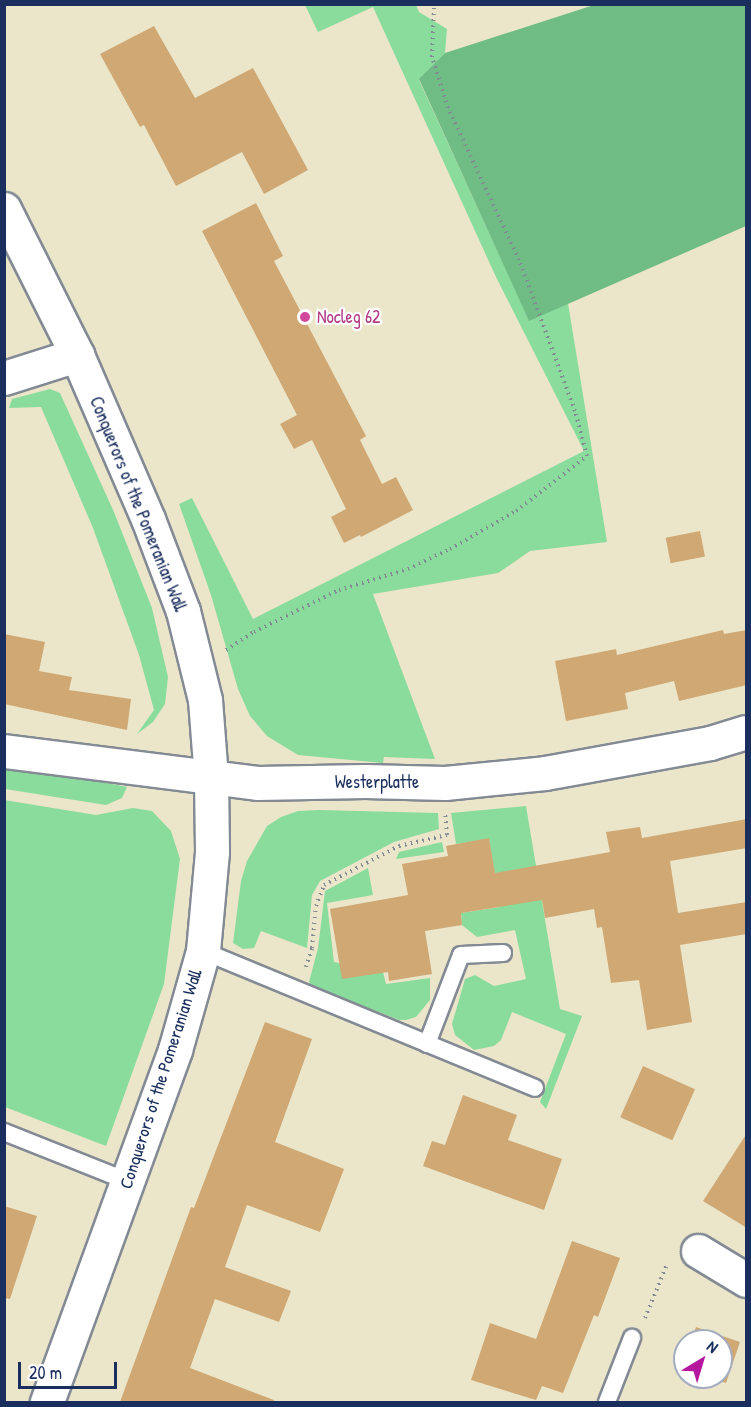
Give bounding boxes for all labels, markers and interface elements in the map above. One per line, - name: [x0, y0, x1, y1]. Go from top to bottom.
- place label: Nocleg 62: [317, 306, 381, 328]
- marker: Nocleg 62: [298, 310, 312, 324]
- street label: Conquerors of the Pomeranian Wall: [85, 393, 191, 615]
- street label: Westerplatte: [335, 771, 419, 793]
- street label: Conquerors of the Pomeranian Wall: [115, 966, 207, 1192]
- north arrow: [673, 1329, 733, 1389]
- text: N: [703, 1335, 723, 1358]
- scale bar: [21, 1350, 120, 1388]
- text: 20 m: [29, 1360, 62, 1385]

